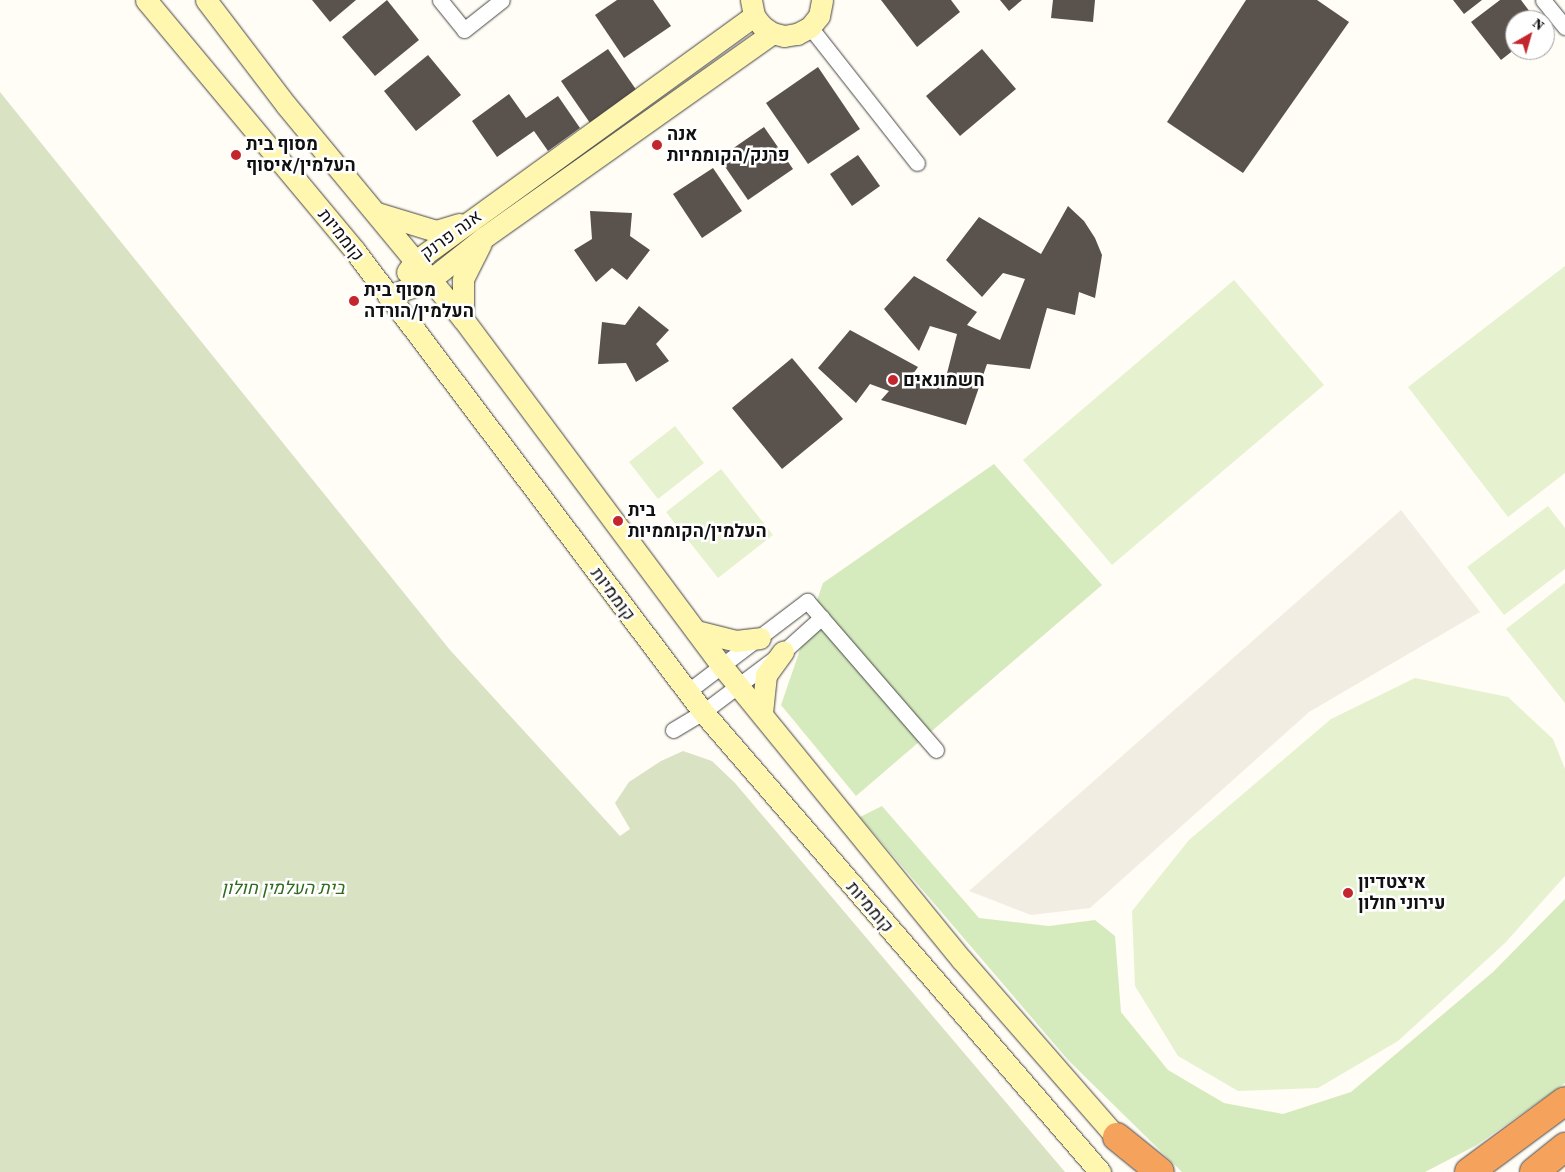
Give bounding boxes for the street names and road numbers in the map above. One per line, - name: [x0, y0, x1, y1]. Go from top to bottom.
- street label: קוממיות: [313, 204, 369, 266]
- street label: אנה פרנק: [416, 205, 486, 265]
- street label: קוממיות: [586, 563, 640, 625]
- street label: קוממיות: [842, 877, 898, 937]

